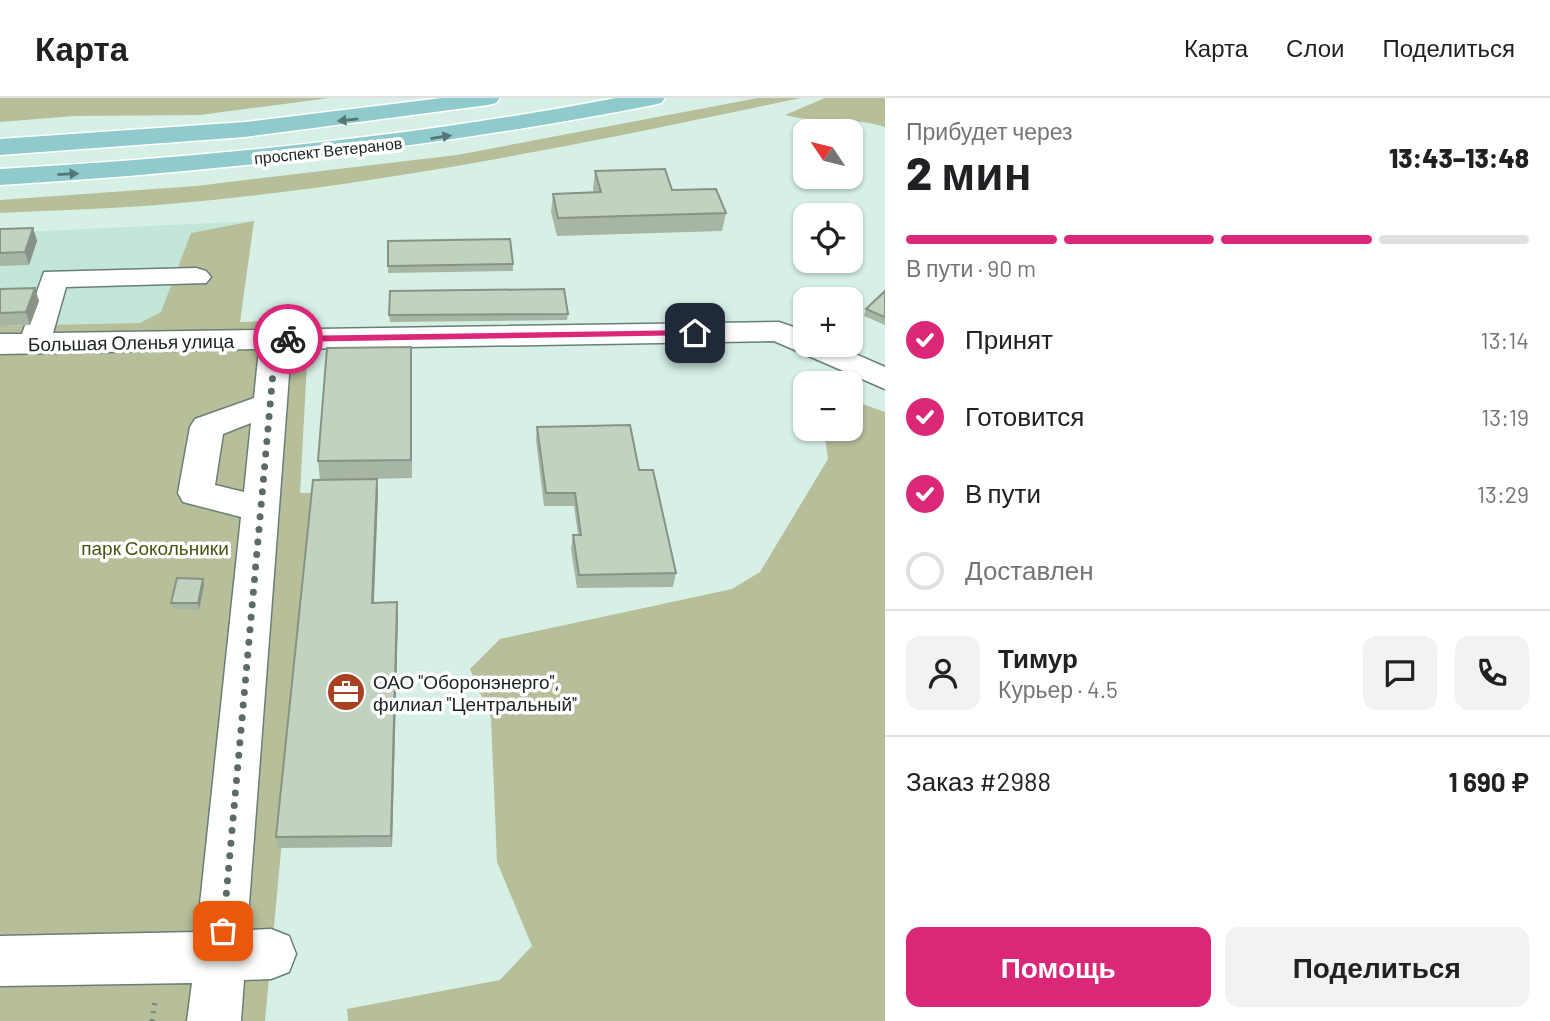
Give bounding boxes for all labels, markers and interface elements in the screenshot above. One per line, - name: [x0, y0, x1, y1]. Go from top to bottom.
- text: Карта: [35, 28, 128, 68]
- text: Карта: [1184, 33, 1248, 62]
- text: Слои: [1286, 33, 1344, 62]
- text: Поделиться: [1382, 33, 1515, 62]
- one-way arrow: [337, 115, 359, 126]
- text: Прибудет через: [906, 117, 1073, 145]
- north arrow: [793, 119, 863, 189]
- map controls: [793, 119, 863, 441]
- one-way arrow: [430, 131, 452, 142]
- street label: проспект Ветеранов: [253, 133, 403, 167]
- text: 13:43–13:48: [1389, 142, 1529, 173]
- text: 2 мин: [906, 144, 1031, 199]
- one-way arrow: [57, 168, 79, 179]
- button: locate: [793, 203, 863, 273]
- text: В пути · 90 m: [906, 254, 1036, 282]
- button: +: [793, 287, 863, 357]
- pin: [665, 303, 725, 363]
- courier: [253, 304, 323, 374]
- icon: home: [676, 314, 714, 352]
- icon: bike: [269, 320, 307, 358]
- icon: check: [906, 321, 944, 359]
- text: Принят: [965, 323, 1053, 354]
- text: 13:14: [1481, 326, 1529, 354]
- street label: Большая Оленья улица: [28, 329, 235, 355]
- button: −: [793, 371, 863, 441]
- icon: check: [906, 398, 944, 436]
- text: Готовится: [965, 400, 1084, 431]
- text: 13:19: [1481, 403, 1529, 431]
- icon: check: [906, 475, 944, 513]
- text: В пути: [965, 477, 1041, 508]
- text: 13:29: [1477, 480, 1529, 508]
- park label: парк Сокольники: [81, 536, 229, 559]
- text: Доставлен: [965, 554, 1094, 585]
- button: person: [906, 636, 980, 710]
- button: chat: [1363, 636, 1437, 710]
- button: phone: [1455, 636, 1529, 710]
- text: Тимур: [998, 642, 1078, 673]
- place label: ОАО "Оборонэнерго", филиал "Центральный": [373, 670, 577, 715]
- office icon: ОАО "Оборонэнерго", филиал "Центральный": [325, 671, 367, 713]
- text: Курьер · 4.5: [998, 675, 1118, 703]
- text: Заказ #2988: [906, 765, 1051, 796]
- text: 1 690 ₽: [1449, 766, 1529, 797]
- pin: [193, 901, 253, 961]
- icon: bag: [204, 912, 242, 950]
- button: Помощь: [906, 927, 1211, 1007]
- button: Поделиться: [1225, 927, 1529, 1007]

